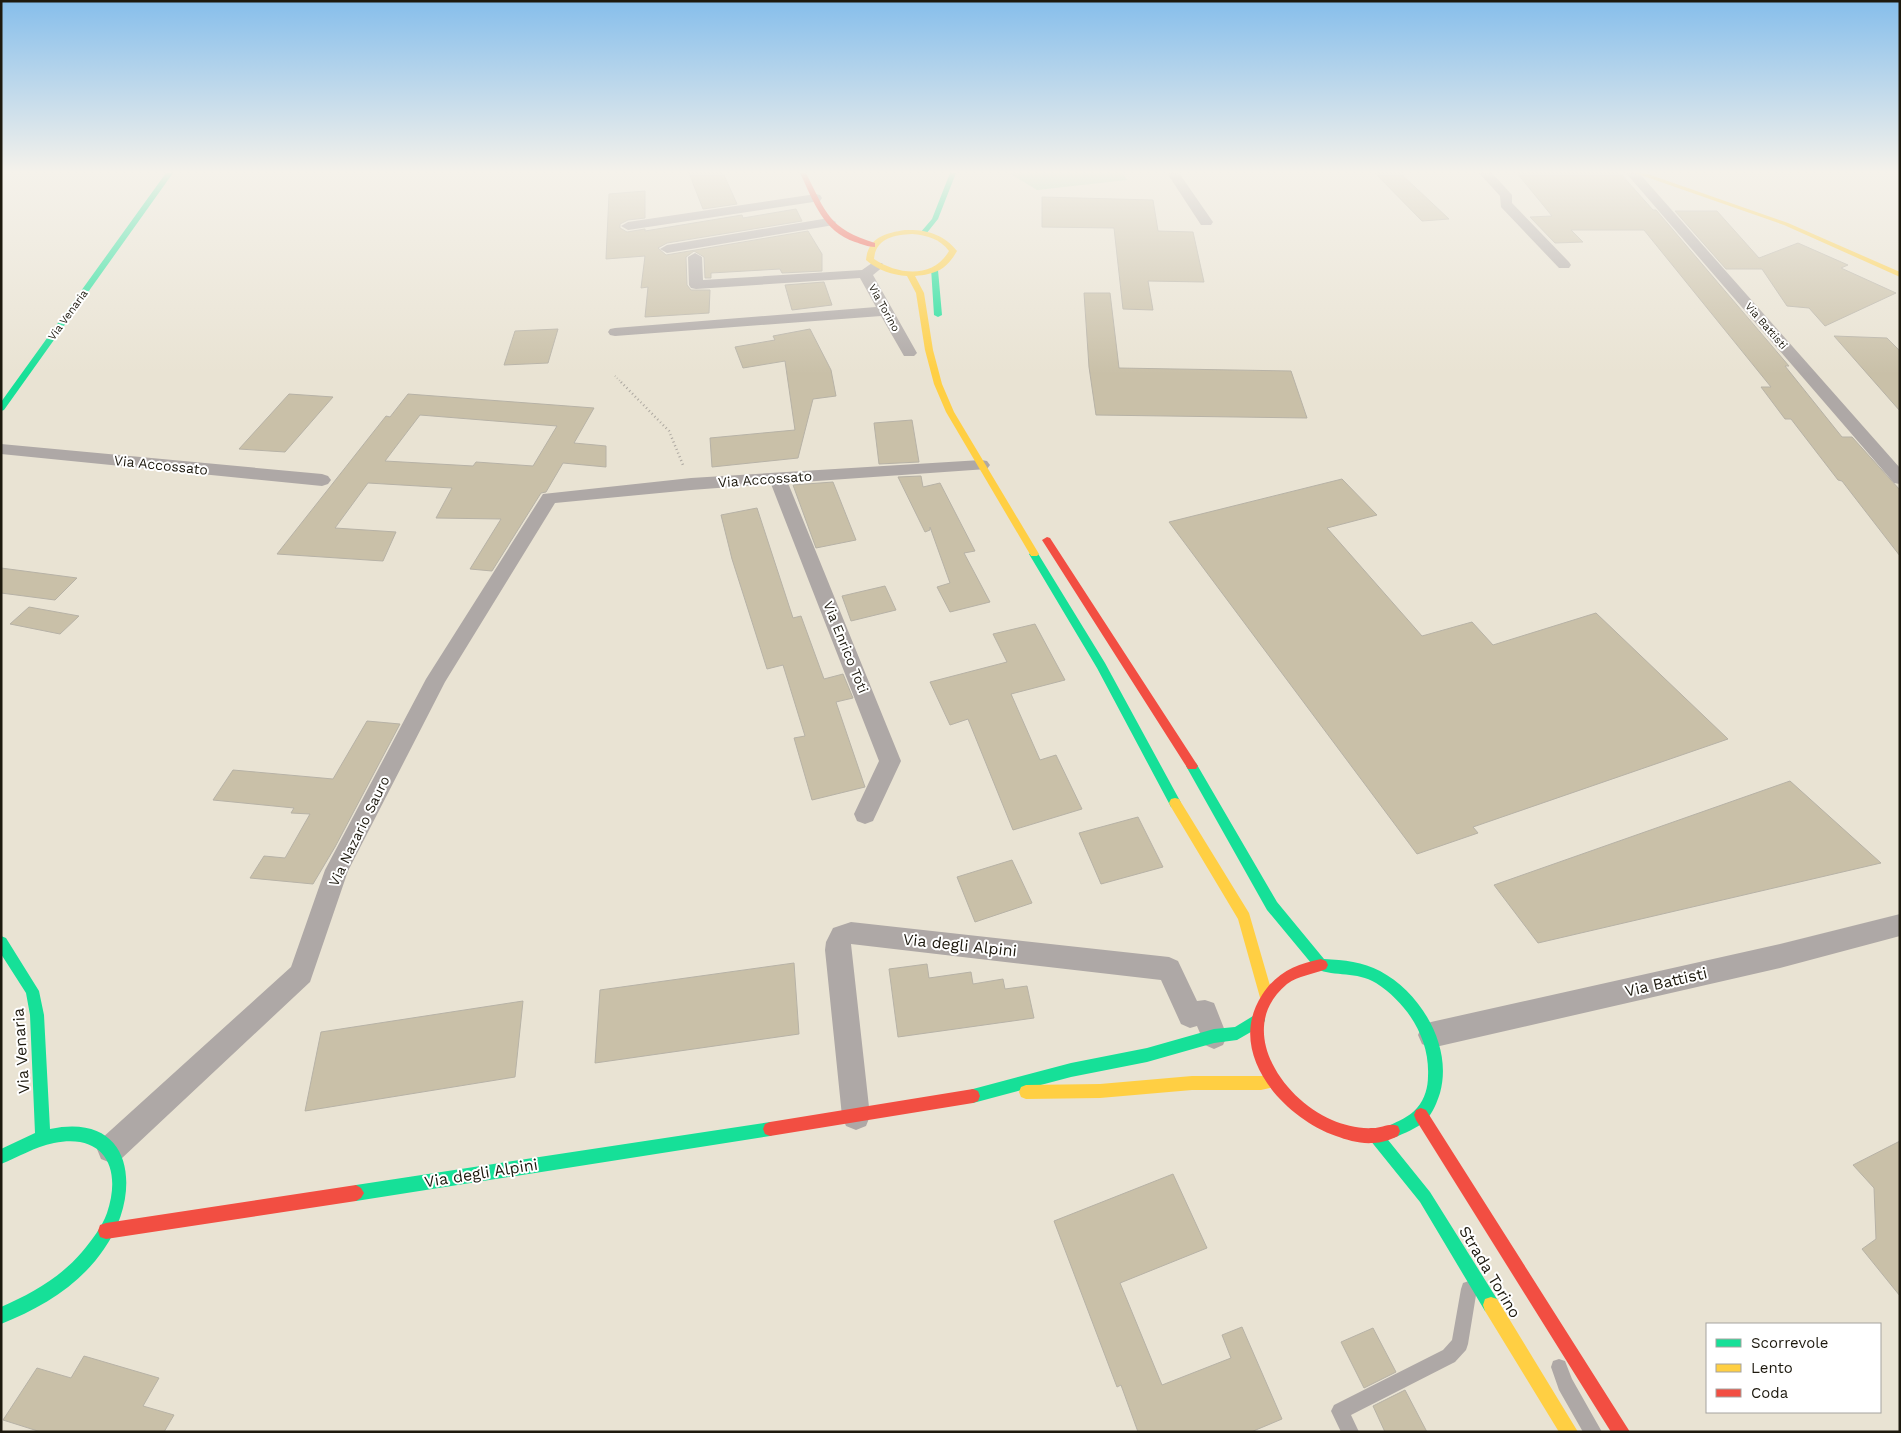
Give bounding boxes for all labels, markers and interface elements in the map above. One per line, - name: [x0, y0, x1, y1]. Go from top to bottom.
- street label: Via Torino: [866, 282, 902, 334]
- street label: Via Venaria: [45, 287, 91, 343]
- street label: Via Battisti: [1742, 300, 1790, 352]
- street label: Via Accossato: [113, 452, 209, 478]
- street label: Via Accossato: [717, 468, 813, 490]
- street label: Via Enrico Toti: [820, 599, 872, 695]
- street label: Via Nazario Sauro: [325, 773, 393, 889]
- street label: Via degli Alpini: [902, 930, 1018, 960]
- street label: Via Battisti: [1623, 963, 1709, 1001]
- street label: Via Venaria: [9, 1007, 33, 1095]
- street label: Via degli Alpini: [423, 1155, 539, 1191]
- street label: Strada Torino: [1455, 1223, 1525, 1321]
- legend: [1706, 1323, 1881, 1413]
- text: Scorrevole: [1751, 1334, 1829, 1352]
- text: Lento: [1751, 1359, 1793, 1377]
- text: Coda: [1751, 1384, 1789, 1402]

